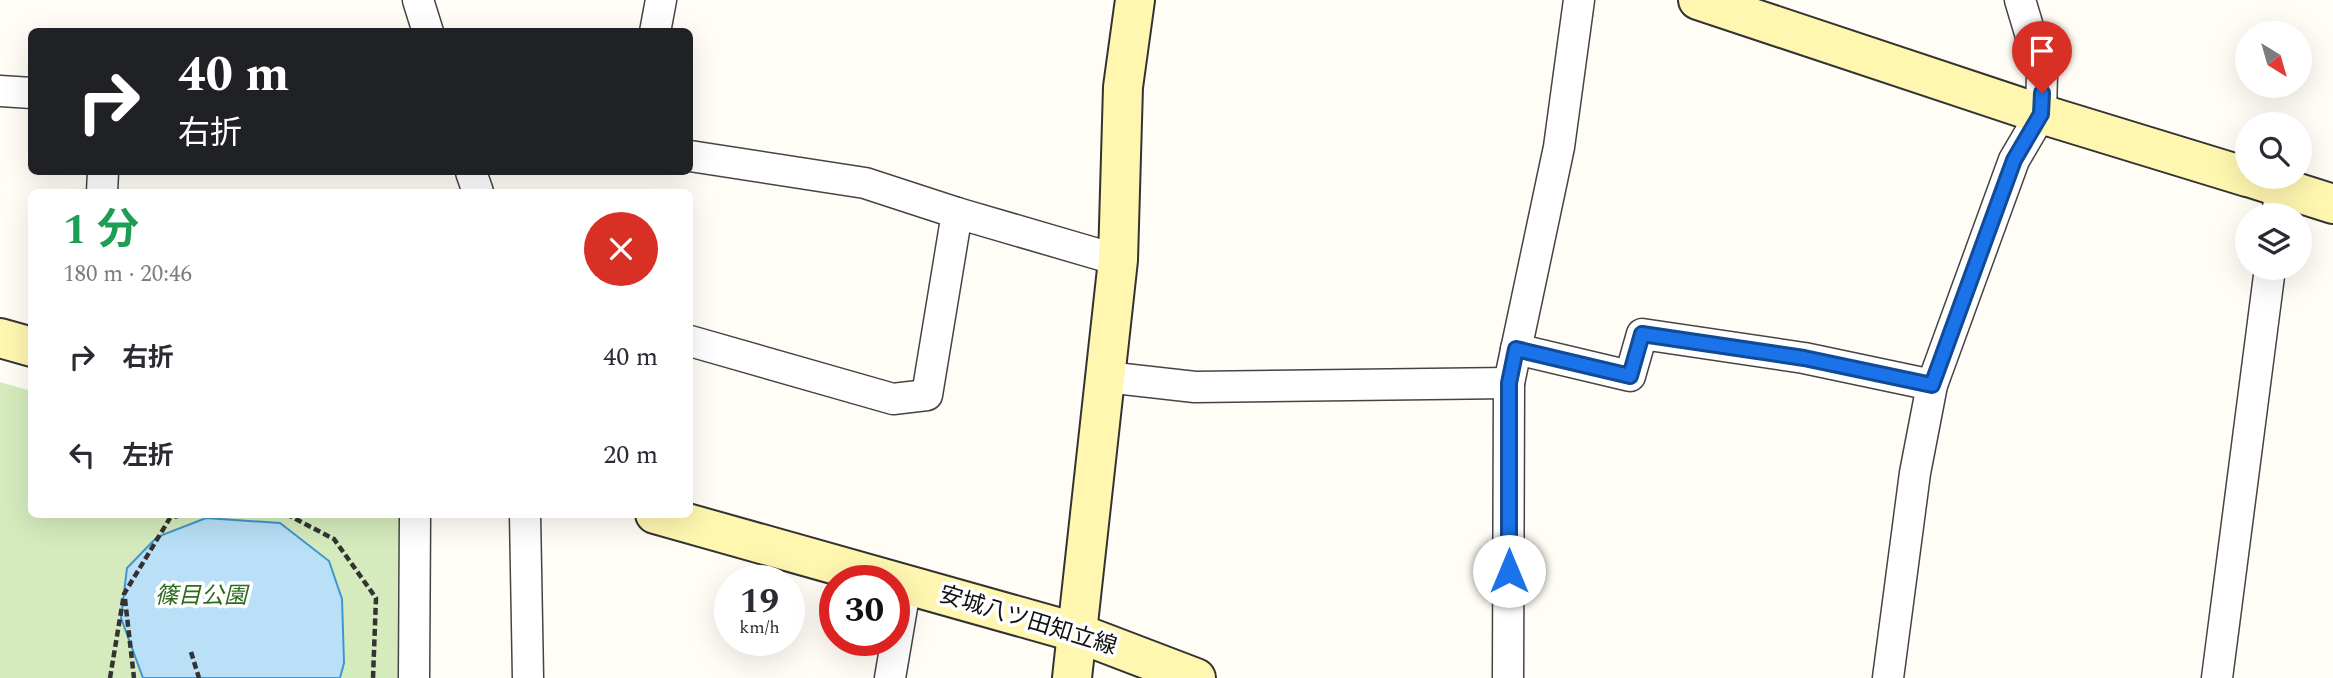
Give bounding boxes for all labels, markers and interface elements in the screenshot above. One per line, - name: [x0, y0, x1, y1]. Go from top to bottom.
- pin: [2012, 21, 2072, 93]
- north arrow: [2235, 21, 2312, 98]
- map controls: [2235, 21, 2312, 280]
- icon: arrive: [2023, 32, 2061, 70]
- text: 40 m: [178, 38, 289, 113]
- icon: right: [63, 56, 154, 147]
- text: 右折: [178, 109, 242, 158]
- button: search: [2235, 112, 2312, 189]
- text: 1 分: [63, 199, 139, 262]
- button: layers: [2235, 203, 2312, 280]
- button: close: [584, 212, 658, 286]
- text: 180 m · 20:46: [63, 257, 192, 292]
- text: 40 m: [603, 337, 658, 377]
- icon: right: [63, 338, 101, 376]
- text: 右折: [122, 338, 174, 378]
- text: 20 m: [603, 435, 658, 475]
- icon: left: [63, 436, 101, 474]
- text: 左折: [122, 436, 174, 476]
- position arrow: [1472, 534, 1546, 608]
- speed limit sign: 30: [819, 565, 910, 656]
- text: 19: [740, 575, 779, 628]
- street label: 安城八ツ田知立線: [935, 577, 1121, 665]
- park label: 篠目公園: [155, 579, 250, 614]
- text: km/h: [739, 614, 780, 641]

